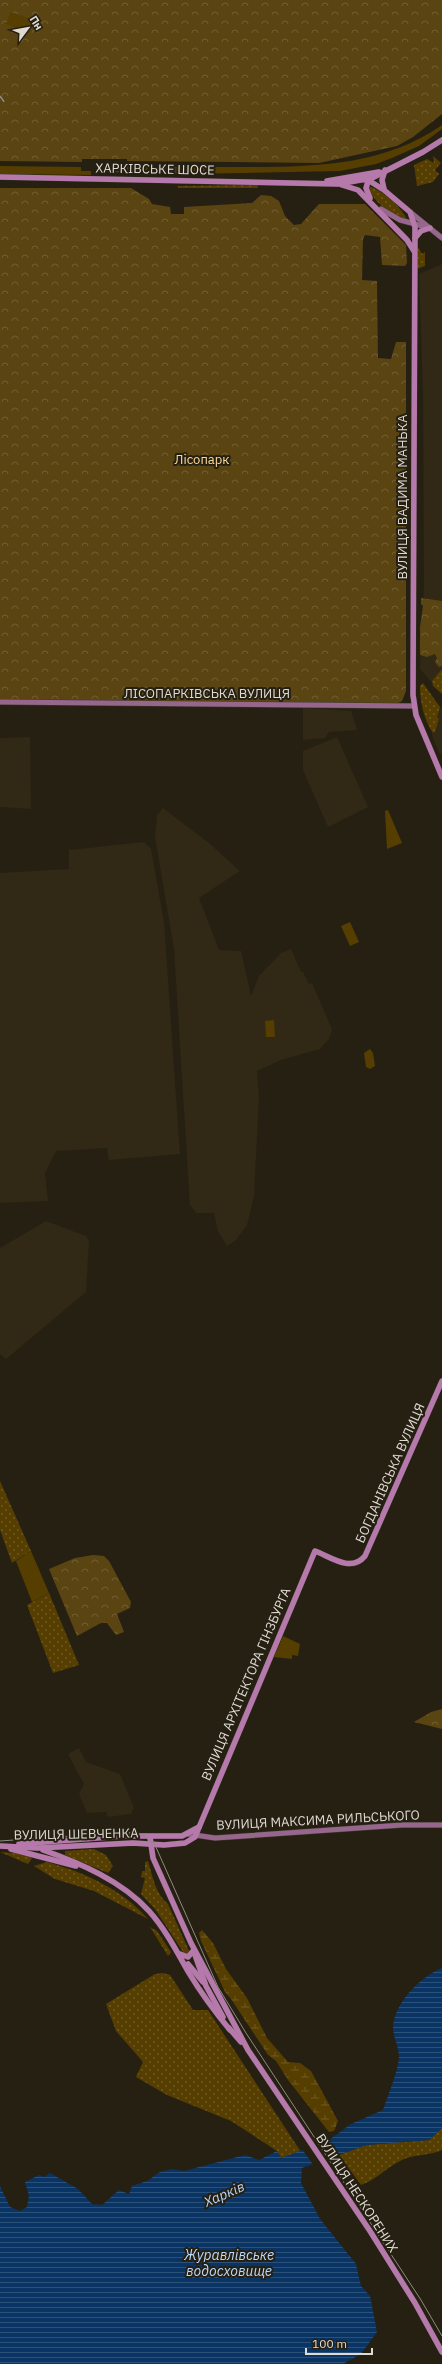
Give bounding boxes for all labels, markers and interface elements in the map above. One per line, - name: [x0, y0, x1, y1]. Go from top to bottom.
- north arrow: [8, 8, 48, 48]
- text: Пн: [27, 13, 46, 33]
- street label: ХАРКІВСЬКЕ ШОСЕ: [95, 159, 215, 179]
- street label: ВУЛИЦЯ ВАДИМА МАНЬКА: [394, 414, 411, 580]
- park label: Лісопарк: [175, 451, 229, 468]
- street label: ЛІСОПАРКІВСЬКА ВУЛИЦЯ: [124, 685, 290, 702]
- street label: БОГДАНІВСЬКА ВУЛИЦЯ: [351, 1400, 429, 1546]
- street label: ВУЛИЦЯ АРХІТЕКТОРА ГІНЗБУРГА: [198, 1584, 295, 1783]
- street label: ВУЛИЦЯ МАКСИМА РИЛЬСЬКОГО: [216, 1806, 420, 1834]
- street label: ВУЛИЦЯ ШЕВЧЕНКА: [13, 1824, 139, 1844]
- street label: ВУЛИЦЯ НЕСКОРЕНИХ: [312, 2130, 402, 2256]
- water label: Харків: [200, 2177, 247, 2211]
- water label: Журавлівське водосховище: [183, 2246, 274, 2280]
- scale bar: [306, 2330, 372, 2356]
- text: 100 m: [312, 2336, 347, 2351]

